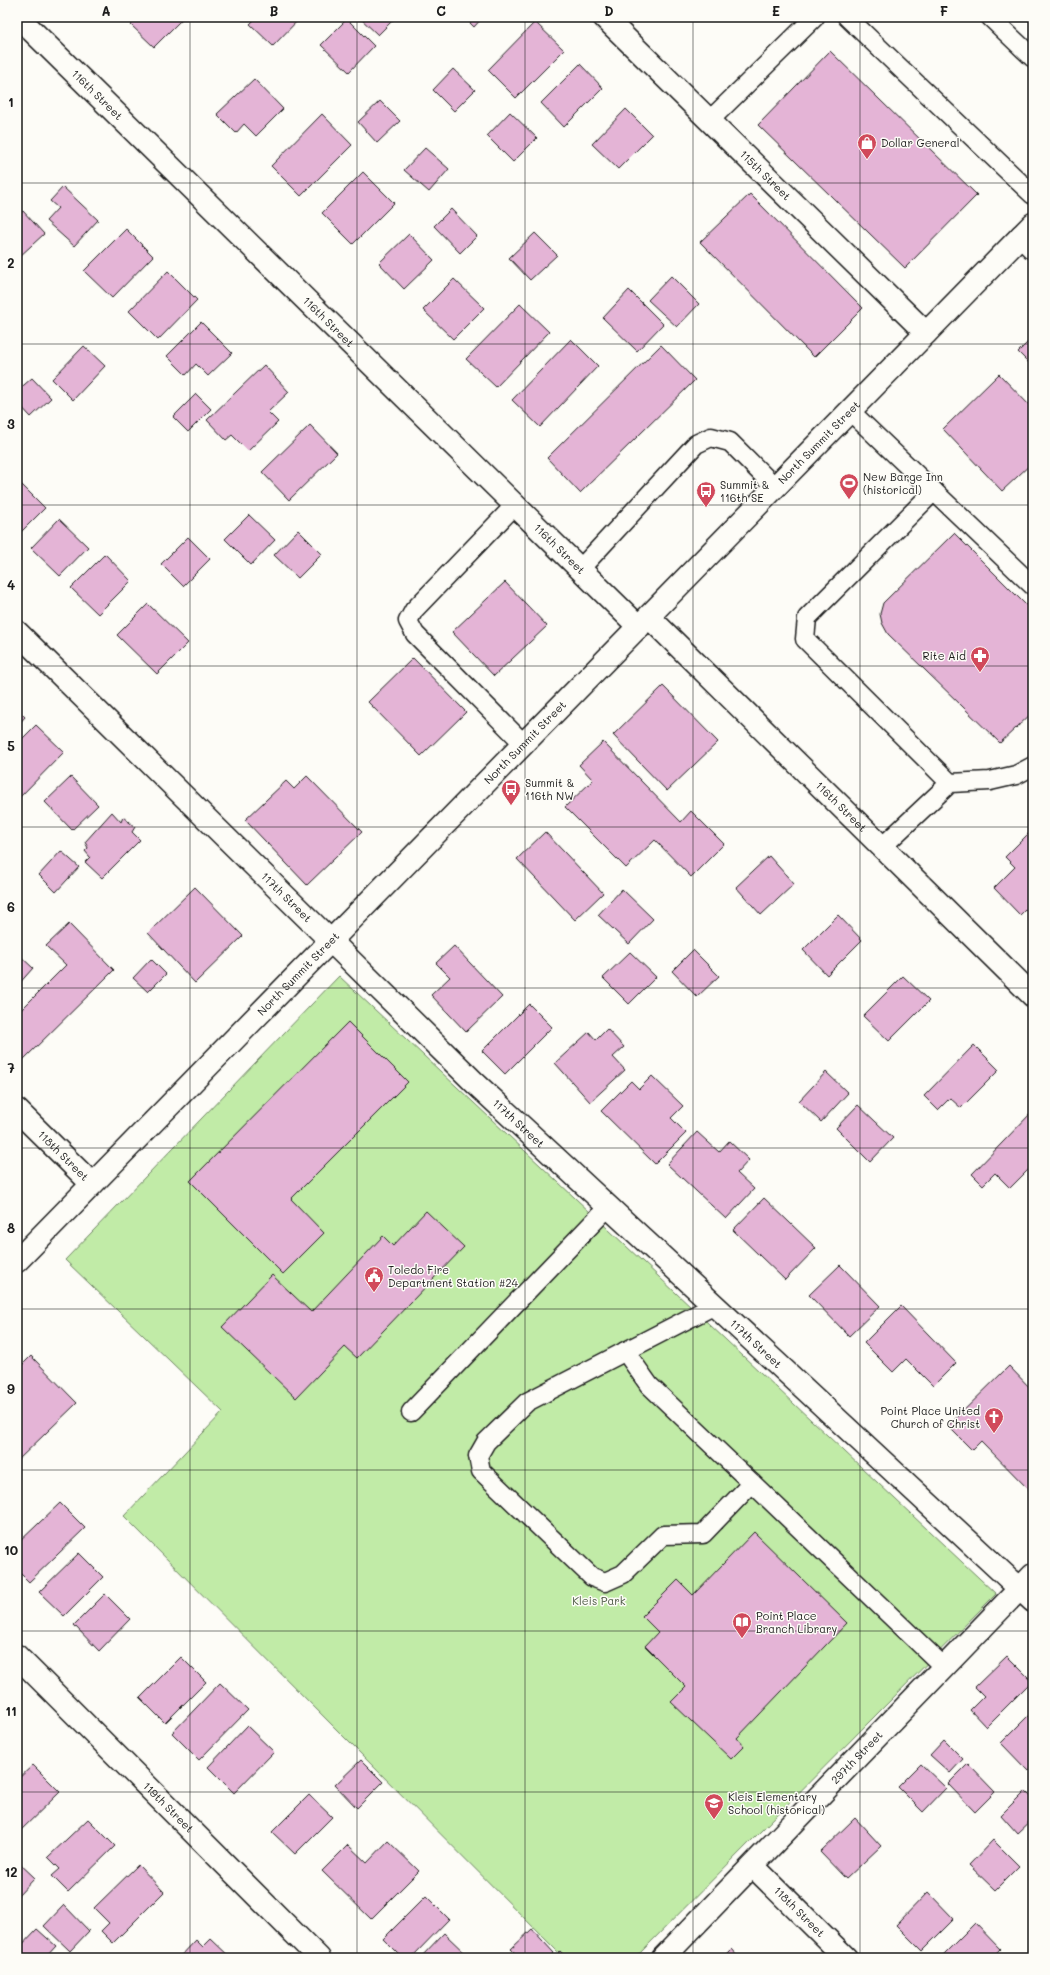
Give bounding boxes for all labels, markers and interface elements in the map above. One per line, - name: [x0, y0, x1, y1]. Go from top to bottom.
- text: A: [101, 2, 111, 19]
- text: B: [270, 2, 279, 19]
- text: C: [436, 2, 446, 19]
- text: D: [604, 2, 614, 19]
- text: E: [772, 2, 780, 19]
- text: F: [940, 2, 948, 19]
- street label: 116th Street: [69, 66, 126, 123]
- text: 1: [8, 93, 14, 110]
- shop icon: Dollar General: [856, 132, 878, 160]
- place label: Dollar General: [881, 135, 960, 150]
- street label: 115th Street: [737, 147, 795, 203]
- text: 2: [7, 254, 15, 271]
- street label: 116th Street: [300, 293, 358, 350]
- street label: North Summit Street: [774, 397, 863, 487]
- text: 3: [7, 415, 15, 432]
- place label: New Barge Inn (historical): [863, 469, 943, 497]
- sports icon: New Barge Inn (historical): [838, 472, 860, 500]
- place label: Summit & 116th SE: [720, 477, 769, 505]
- bus stop icon: Summit & 116th SE: [695, 480, 717, 508]
- street label: 116th Street: [531, 520, 589, 577]
- text: 4: [7, 576, 15, 593]
- pharmacy icon: Rite Aid: [969, 645, 991, 673]
- place label: Rite Aid: [922, 648, 966, 663]
- street label: North Summit Street: [480, 697, 569, 787]
- text: 5: [7, 737, 15, 754]
- place label: Summit & 116th NW: [525, 775, 574, 803]
- bus stop icon: Summit & 116th NW: [500, 778, 522, 806]
- street label: 116th Street: [813, 778, 870, 835]
- street label: 117th Street: [258, 869, 315, 925]
- text: 6: [7, 898, 15, 915]
- street label: North Summit Street: [254, 928, 342, 1019]
- text: 7: [7, 1059, 15, 1076]
- street label: 117th Street: [490, 1095, 548, 1151]
- street label: 118th Street: [35, 1127, 93, 1184]
- text: 8: [7, 1219, 15, 1236]
- place label: Toledo Fire Department Station #24: [388, 1262, 519, 1290]
- public building icon: Toledo Fire Department Station #24: [363, 1265, 385, 1293]
- street label: 117th Street: [727, 1316, 785, 1371]
- text: 9: [7, 1380, 15, 1397]
- place label: Point Place United Church of Christ: [880, 1403, 980, 1431]
- church icon: Point Place United Church of Christ: [983, 1406, 1005, 1434]
- text: 10: [4, 1541, 18, 1558]
- park label: Kleis Park: [572, 1593, 626, 1608]
- place label: Point Place Branch Library: [756, 1608, 838, 1636]
- library icon: Point Place Branch Library: [731, 1611, 753, 1639]
- text: 11: [5, 1702, 17, 1719]
- street label: 297th Street: [827, 1727, 886, 1787]
- street label: 119th Street: [140, 1778, 197, 1836]
- place label: Kleis Elementary School (historical): [728, 1789, 825, 1817]
- school or university icon: Kleis Elementary School (historical): [703, 1792, 725, 1820]
- text: 12: [4, 1863, 18, 1880]
- street label: 118th Street: [771, 1883, 828, 1940]

